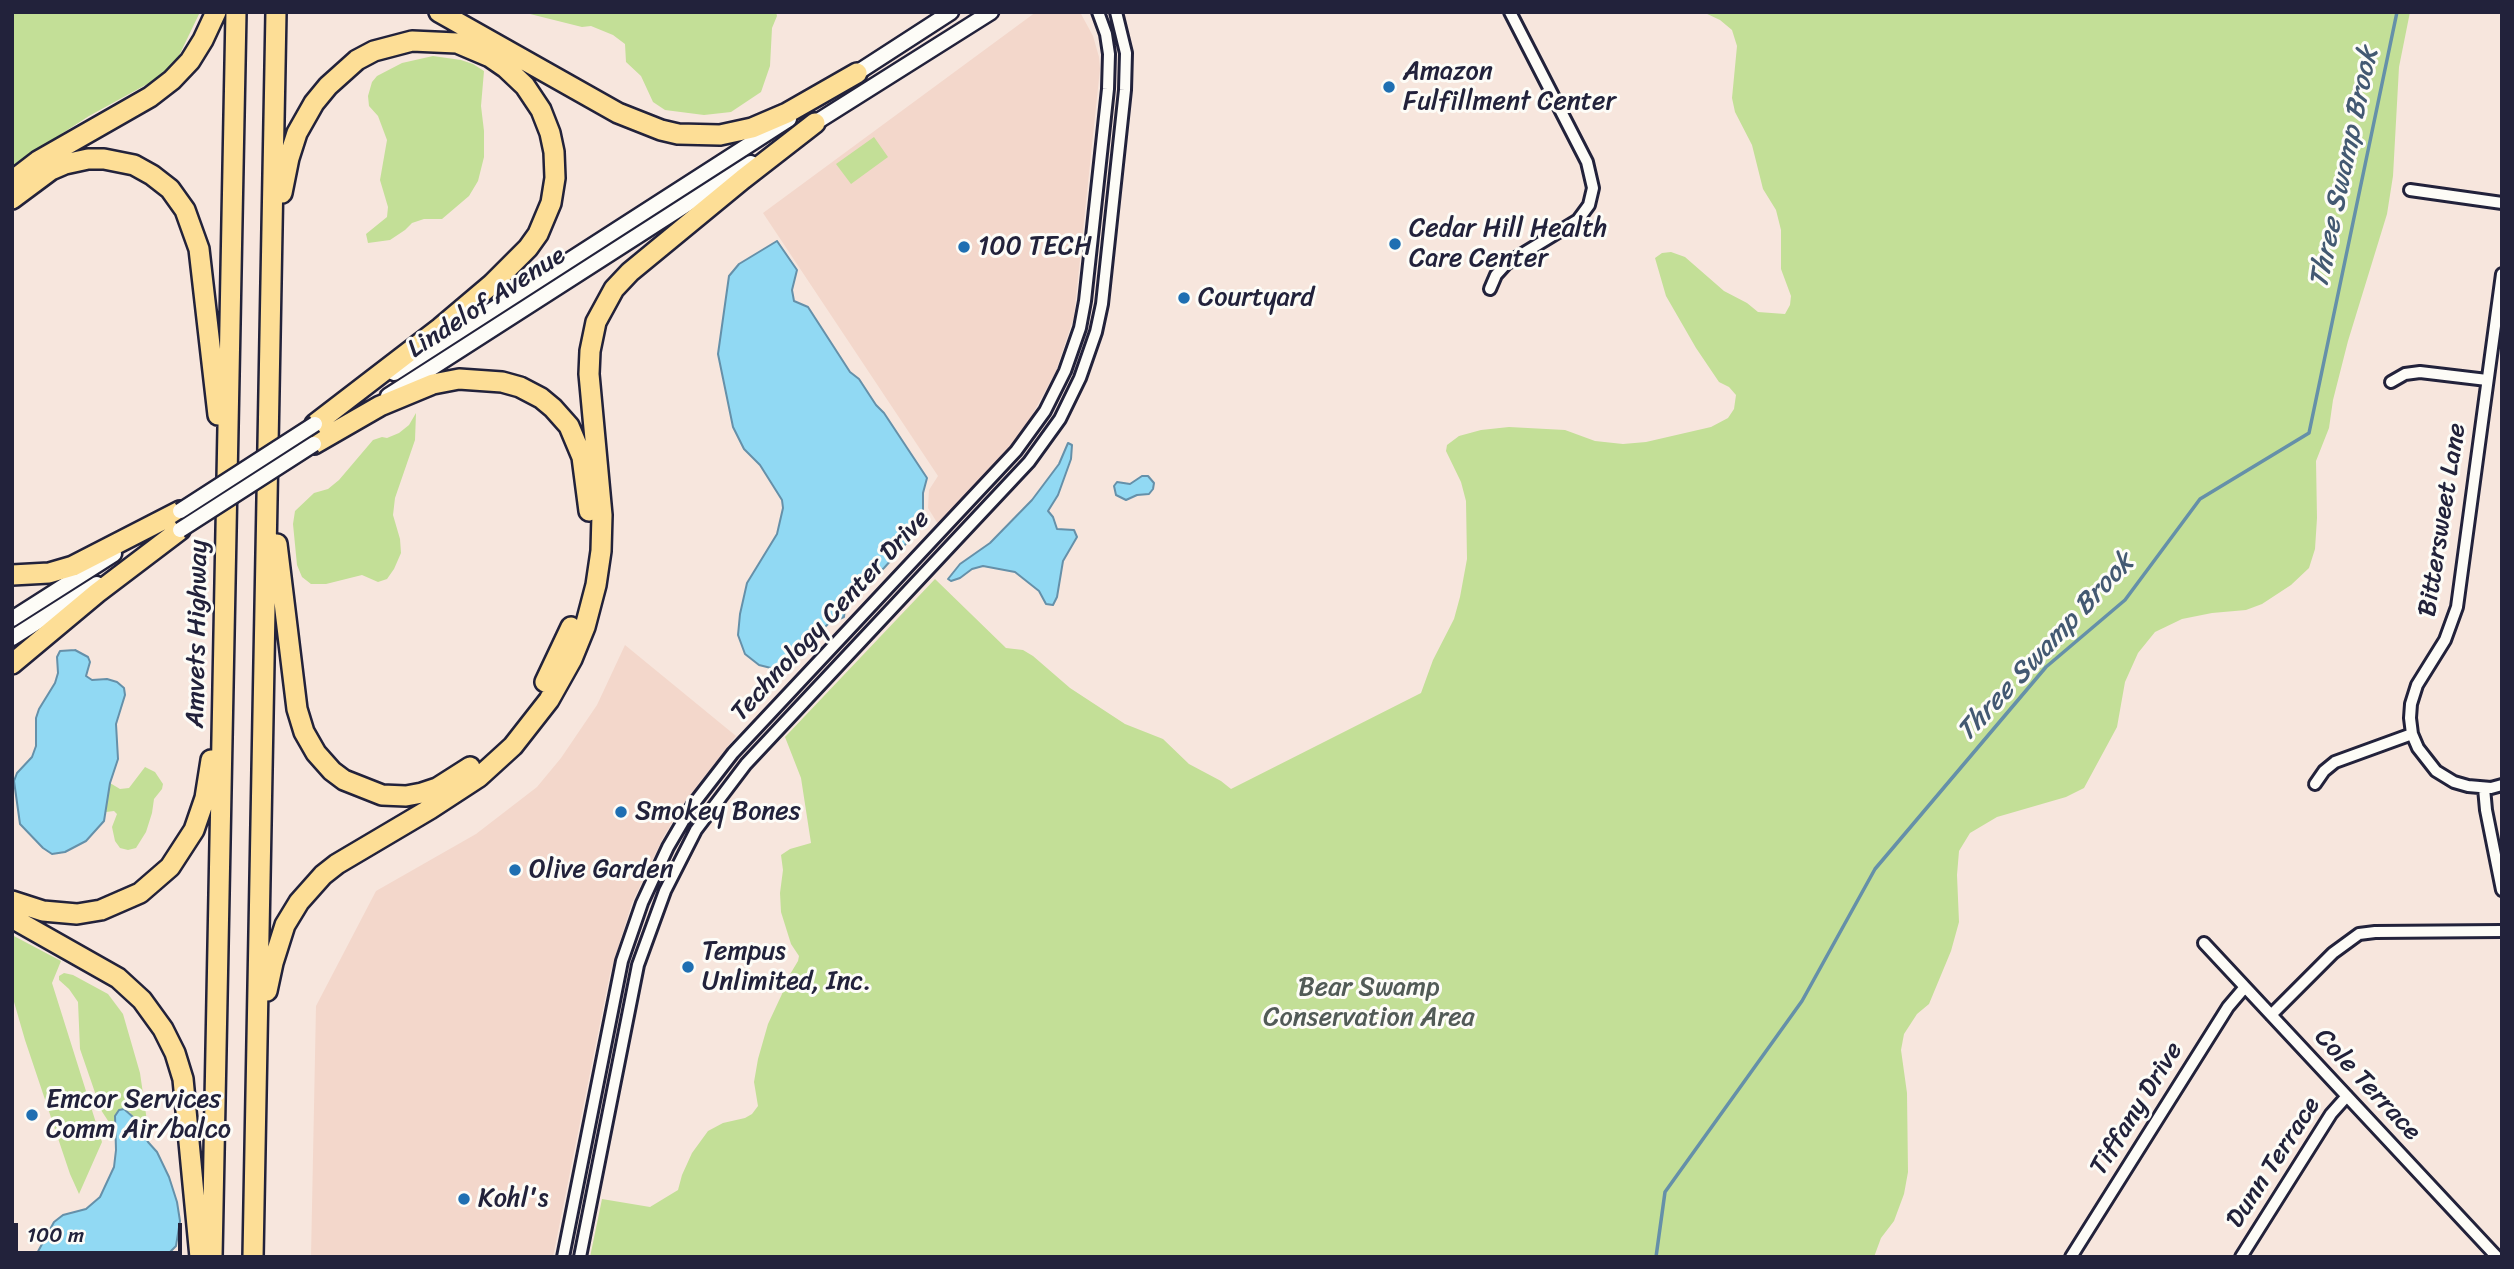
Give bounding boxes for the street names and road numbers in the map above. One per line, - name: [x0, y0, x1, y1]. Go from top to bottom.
- street label: Lindelof Avenue: [402, 240, 572, 366]
- street label: Bittersweet Lane: [2412, 421, 2474, 619]
- street label: Technology Center Drive: [725, 504, 937, 728]
- street label: Amvets Highway: [181, 539, 215, 729]
- street label: Cole Terrace: [2307, 1022, 2427, 1148]
- street label: Tiffany Drive: [2084, 1037, 2190, 1181]
- street label: Dunn Terrace: [2220, 1092, 2328, 1234]

